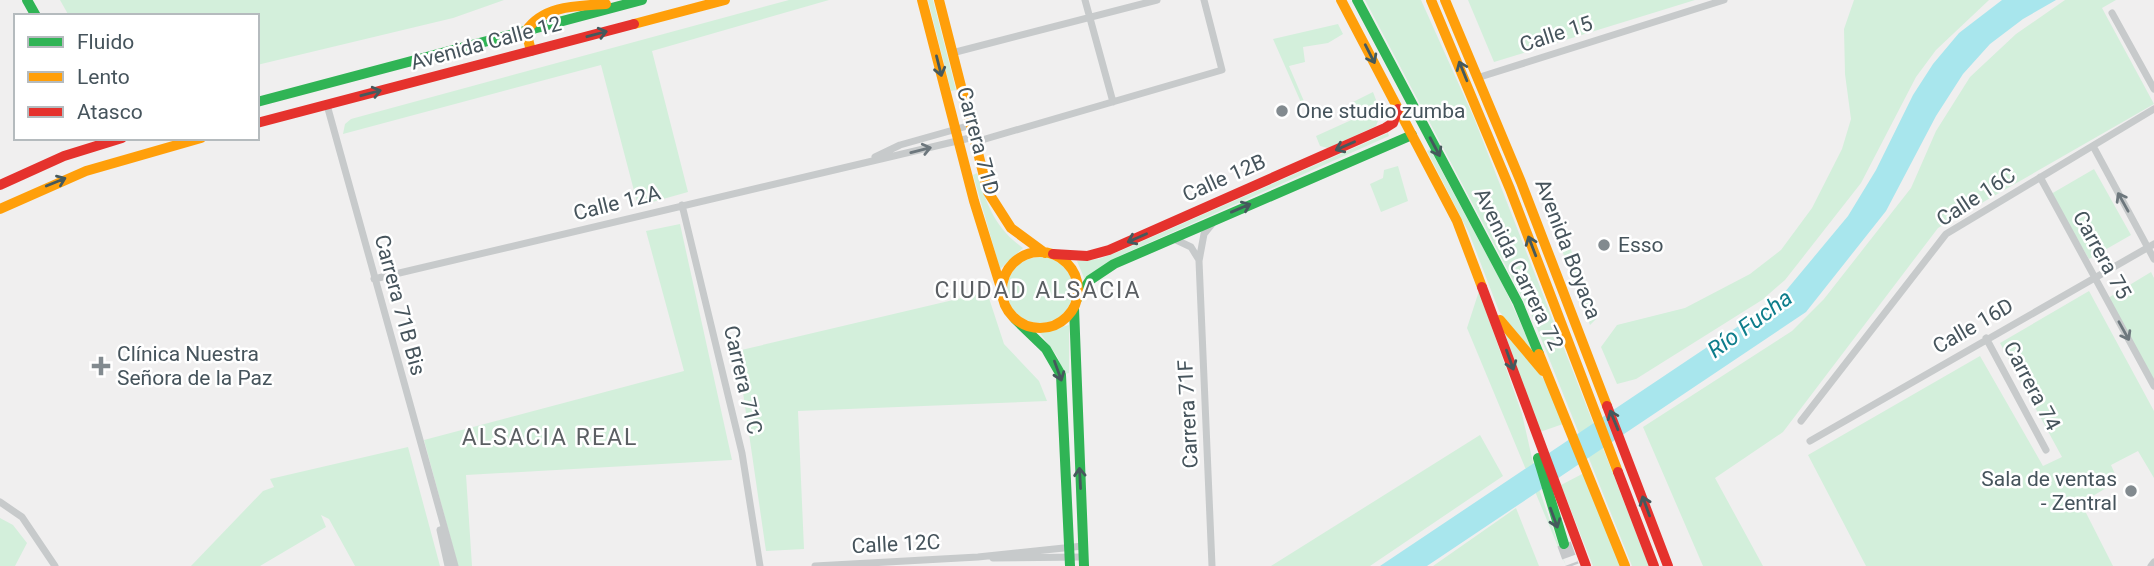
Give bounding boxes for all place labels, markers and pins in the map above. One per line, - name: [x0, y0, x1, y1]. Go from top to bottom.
- place label: One studio zumba: [1296, 99, 1465, 123]
- marker: One studio zumba: [1274, 103, 1290, 119]
- place label: Esso: [1618, 233, 1664, 257]
- marker: Esso: [1596, 237, 1612, 253]
- place label: Clínica Nuestra Señora de la Paz: [117, 342, 272, 390]
- marker: Clínica Nuestra Señora de la Paz: [91, 356, 111, 376]
- place label: Sala de ventas - Zentral: [1981, 467, 2117, 515]
- marker: Sala de ventas - Zentral: [2123, 483, 2139, 499]

